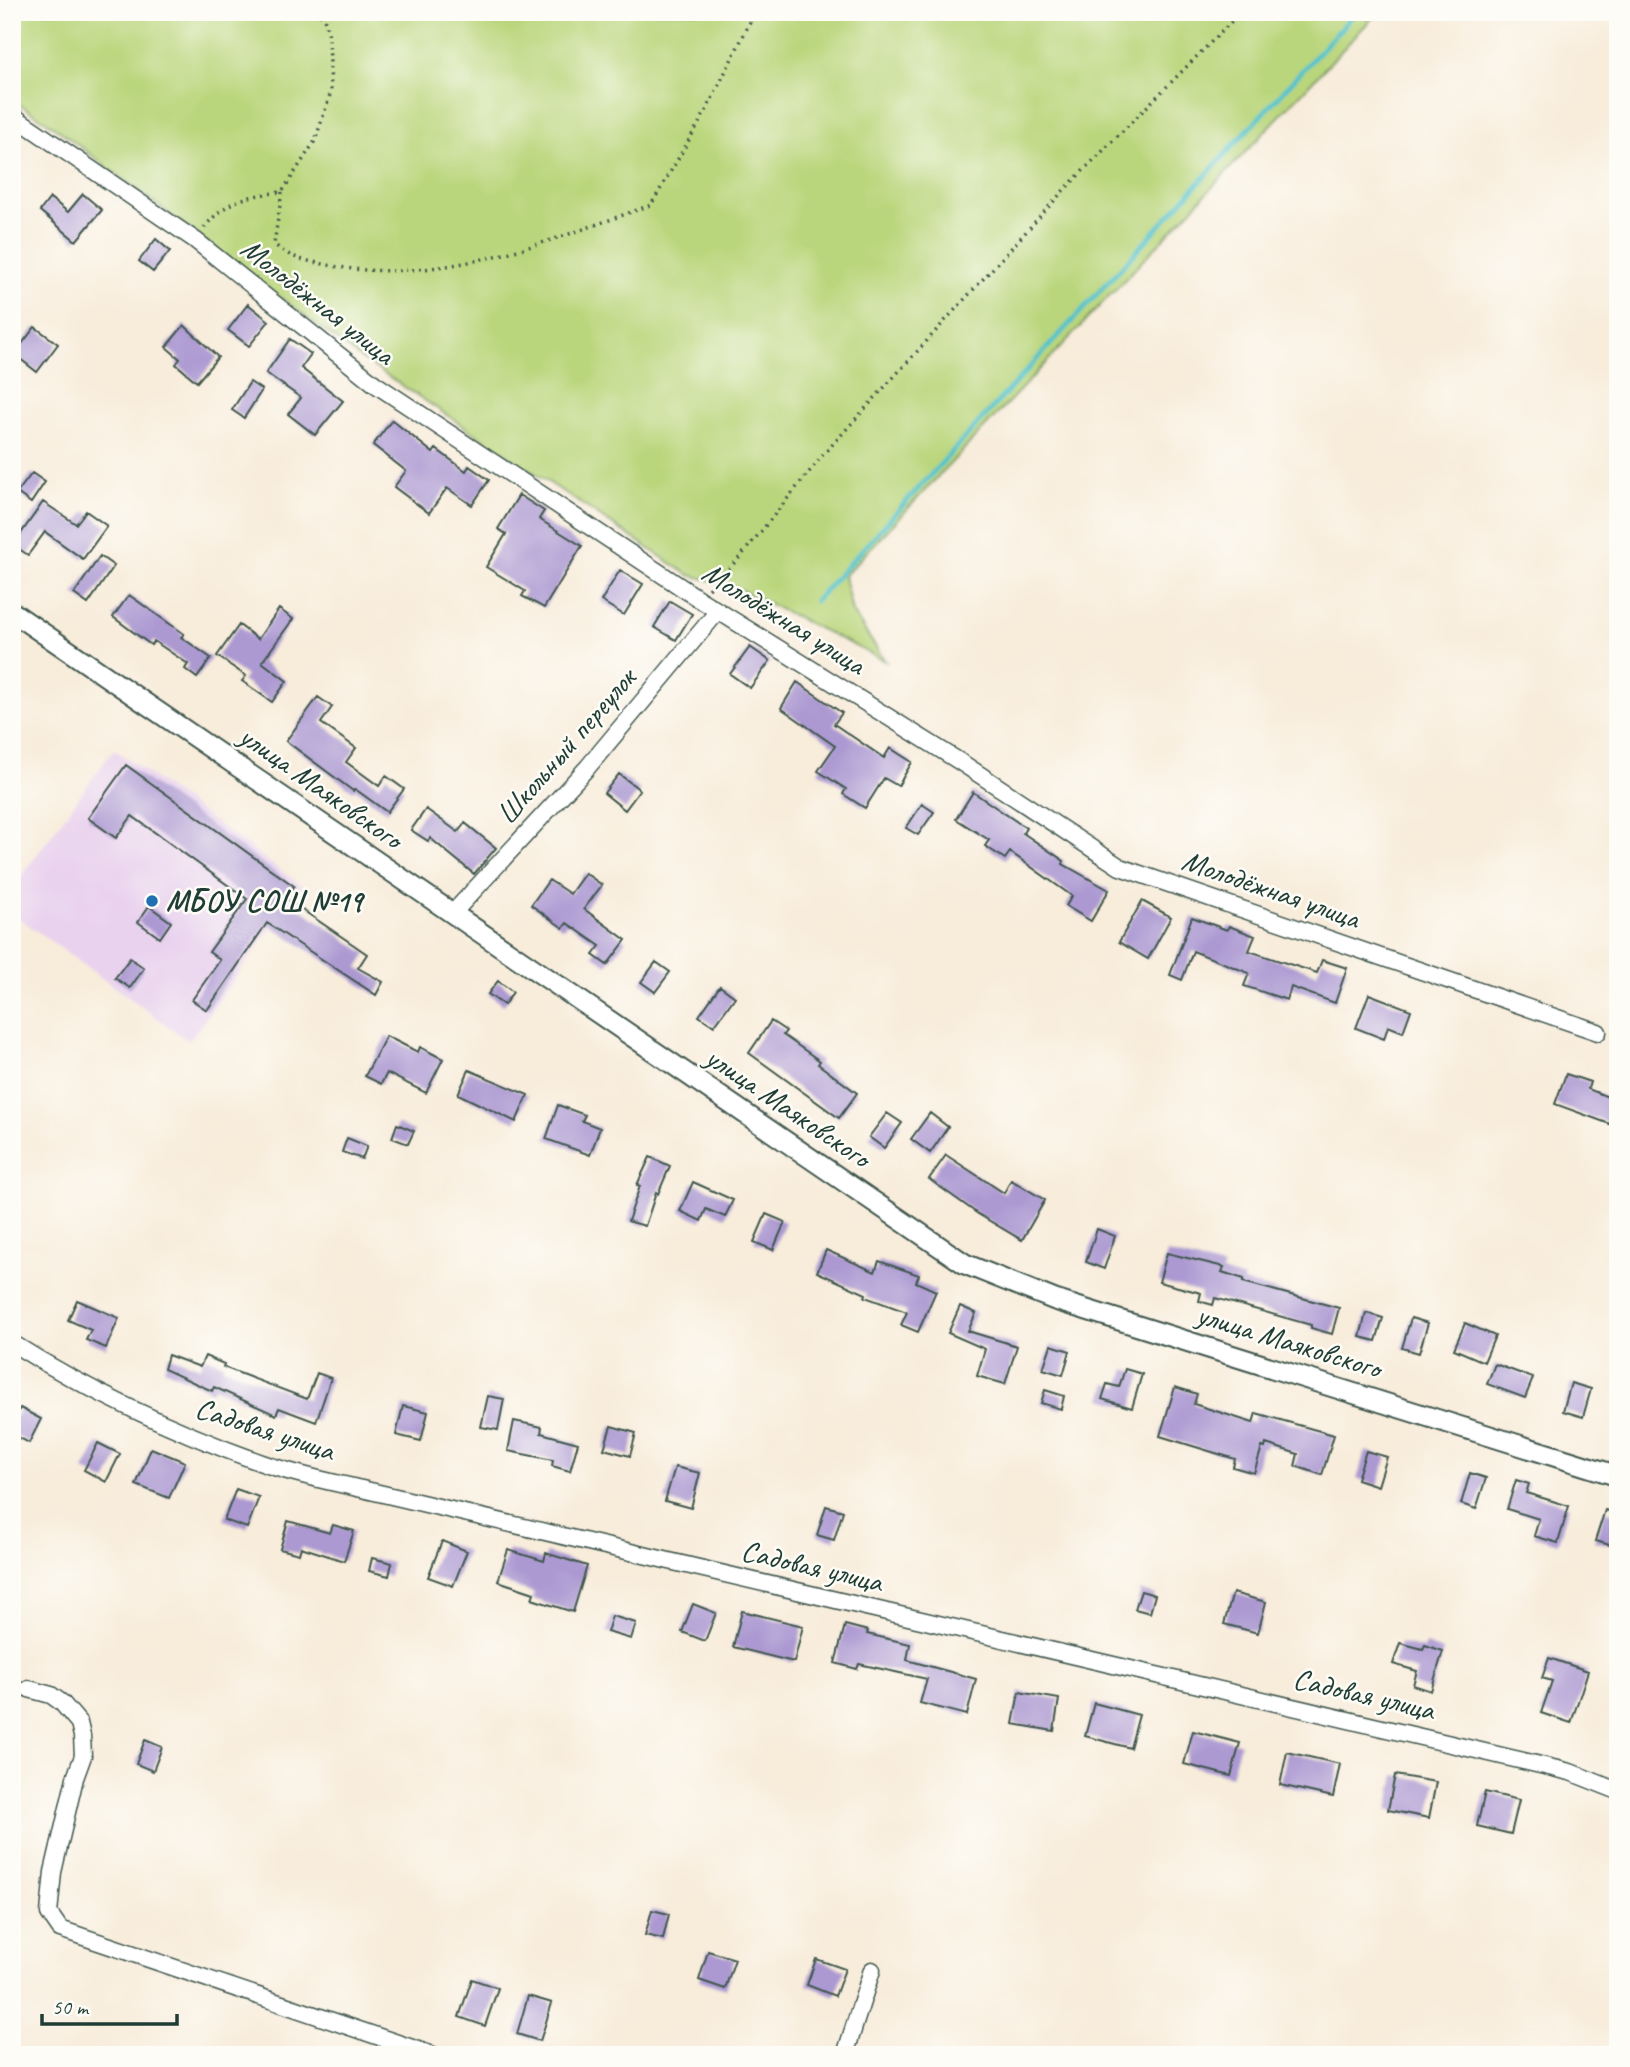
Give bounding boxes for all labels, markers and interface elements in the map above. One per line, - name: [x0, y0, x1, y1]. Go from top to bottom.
- street label: Молодёжная улица: [233, 229, 404, 374]
- street label: Молодёжная улица: [695, 553, 874, 684]
- street label: Школьный переулок: [488, 658, 646, 832]
- street label: улица Маяковского: [230, 716, 413, 859]
- street label: Молодёжная улица: [1177, 841, 1367, 938]
- place label: МБОУ СОШ №19: [166, 882, 366, 920]
- marker: МБОУ СОШ №19: [144, 893, 160, 909]
- street label: улица Маяковского: [697, 1037, 880, 1178]
- street label: улица Маяковского: [1190, 1294, 1389, 1388]
- street label: Садовая улица: [191, 1389, 341, 1470]
- street label: Садовая улица: [738, 1531, 888, 1601]
- street label: Садовая улица: [1290, 1659, 1440, 1729]
- scale bar: [42, 1983, 177, 2027]
- text: 50 m: [52, 1994, 90, 2020]

